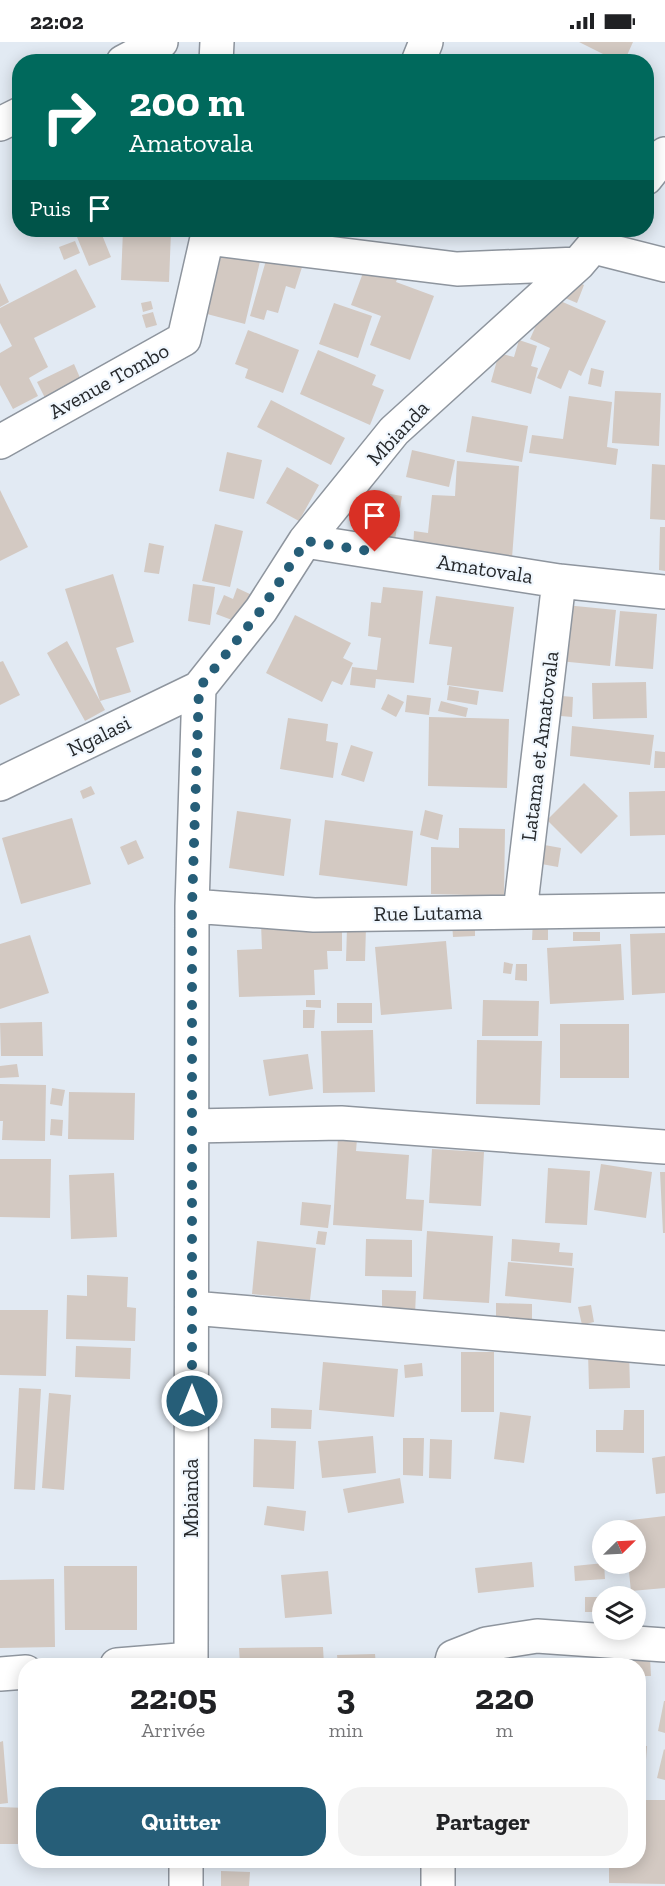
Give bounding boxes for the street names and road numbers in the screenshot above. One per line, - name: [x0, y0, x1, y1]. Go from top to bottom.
- street label: Avenue Tombo: [44, 337, 173, 424]
- street label: Mbianda: [361, 395, 434, 470]
- street label: Amatovala: [435, 549, 535, 588]
- street label: Latama et Amatovala: [515, 650, 564, 842]
- street label: Ngalasi: [63, 709, 135, 762]
- street label: Rue Lutama: [373, 899, 483, 926]
- street label: Mbianda: [178, 1458, 203, 1538]

